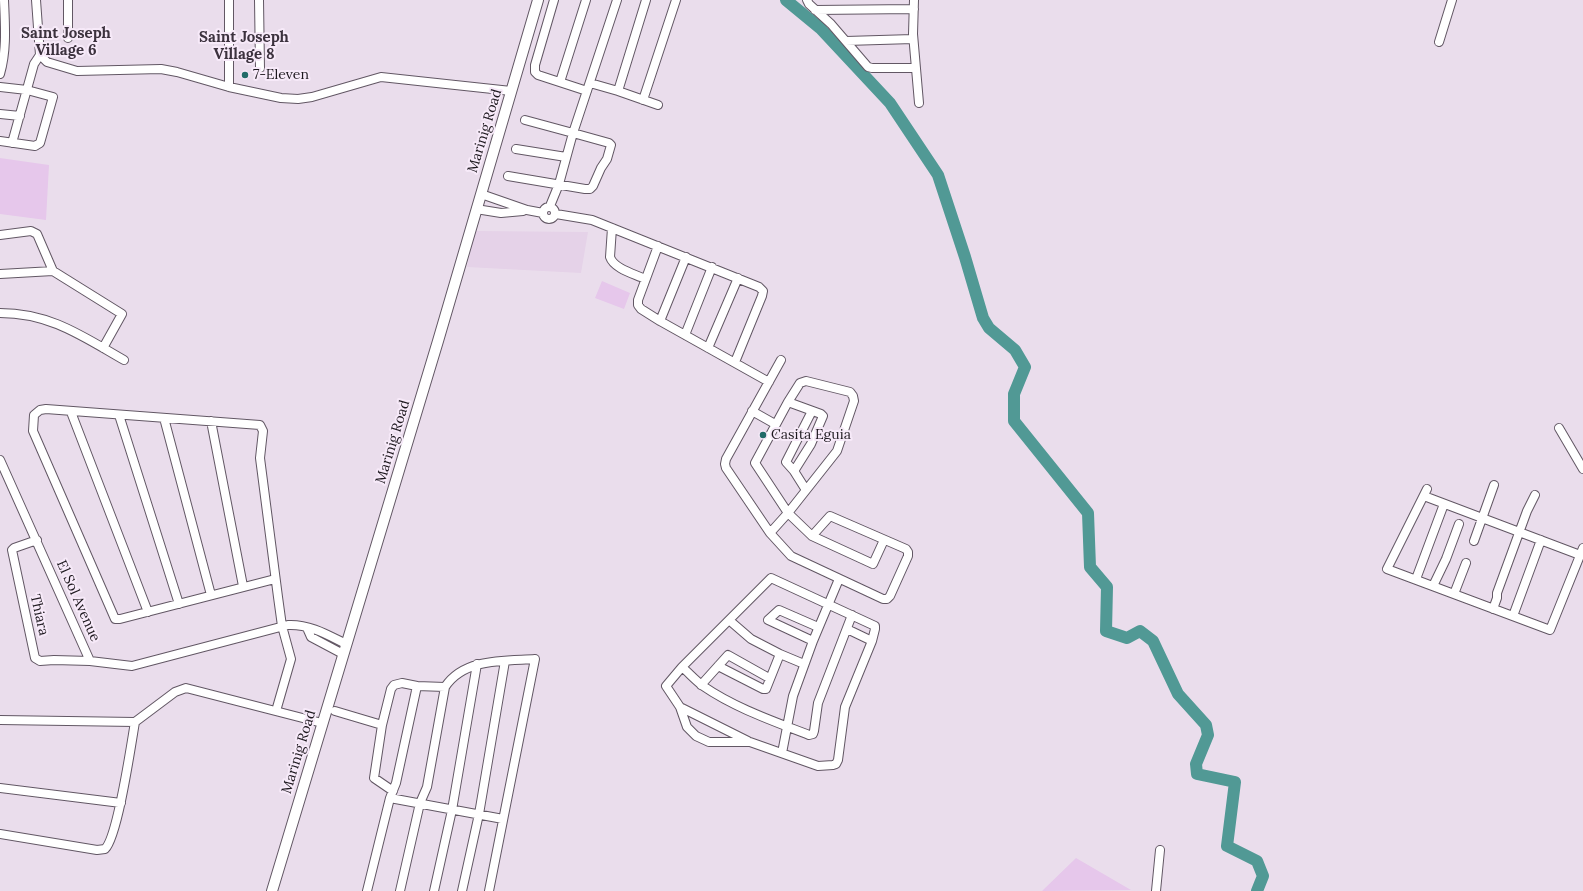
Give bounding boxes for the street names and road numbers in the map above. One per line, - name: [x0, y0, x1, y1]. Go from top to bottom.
- street label: Marinig Road: [464, 87, 506, 175]
- street label: Marinig Road: [372, 398, 414, 486]
- street label: El Sol Avenue: [53, 558, 103, 644]
- street label: Thiara: [26, 593, 52, 637]
- street label: Marinig Road: [278, 708, 320, 796]

